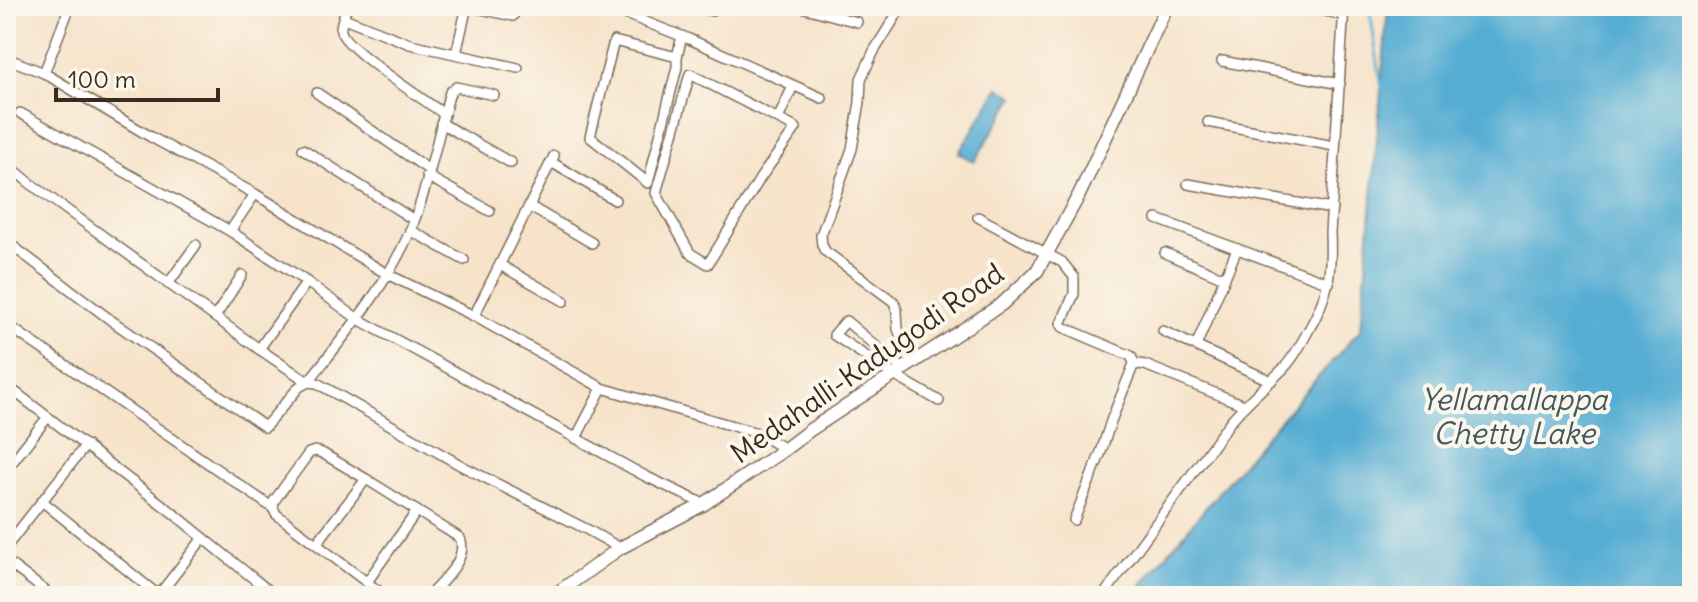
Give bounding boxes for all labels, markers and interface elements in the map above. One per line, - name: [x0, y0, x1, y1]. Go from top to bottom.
- scale bar: [56, 52, 218, 102]
- text: 100 m: [68, 64, 136, 94]
- street label: Medahalli-Kadugodi Road: [724, 255, 1010, 471]
- water label: Yellamallappa Chetty Lake: [1421, 380, 1609, 452]

